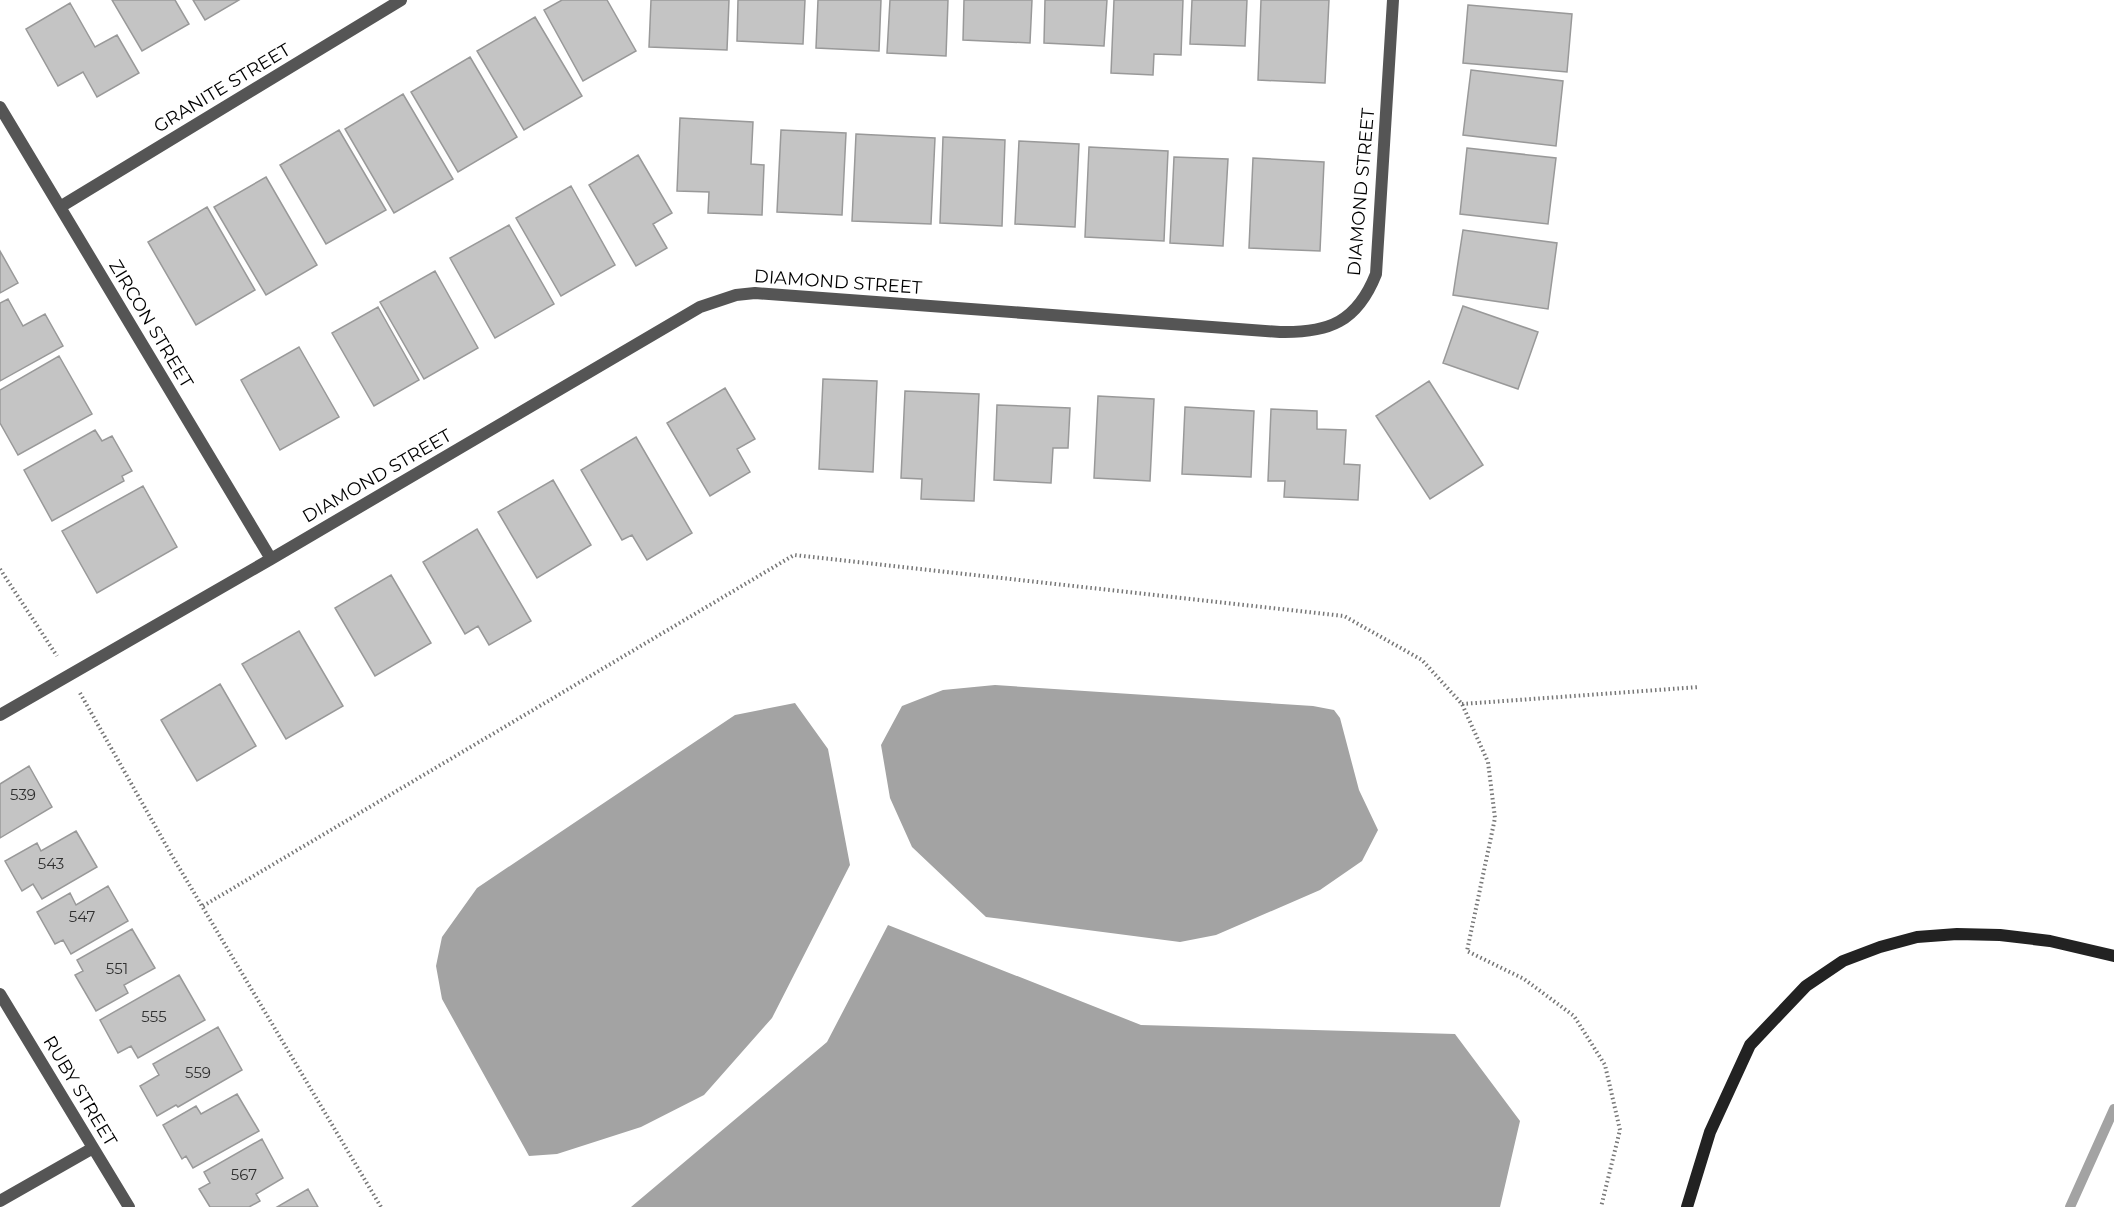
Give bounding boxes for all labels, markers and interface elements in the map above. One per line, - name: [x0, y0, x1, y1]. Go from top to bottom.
- street label: GRANITE STREET: [150, 38, 295, 138]
- street label: DIAMOND STREET: [1343, 107, 1379, 277]
- street label: ZIRCON STREET: [104, 256, 198, 393]
- street label: DIAMOND STREET: [753, 265, 923, 299]
- street label: DIAMOND STREET: [299, 424, 456, 528]
- house number: 539: [10, 785, 36, 804]
- house number: 543: [38, 854, 64, 873]
- house number: 547: [69, 907, 95, 926]
- house number: 551: [106, 959, 128, 978]
- house number: 555: [141, 1007, 167, 1026]
- street label: RUBY STREET: [38, 1032, 122, 1151]
- house number: 559: [185, 1063, 211, 1082]
- house number: 567: [231, 1165, 257, 1184]

